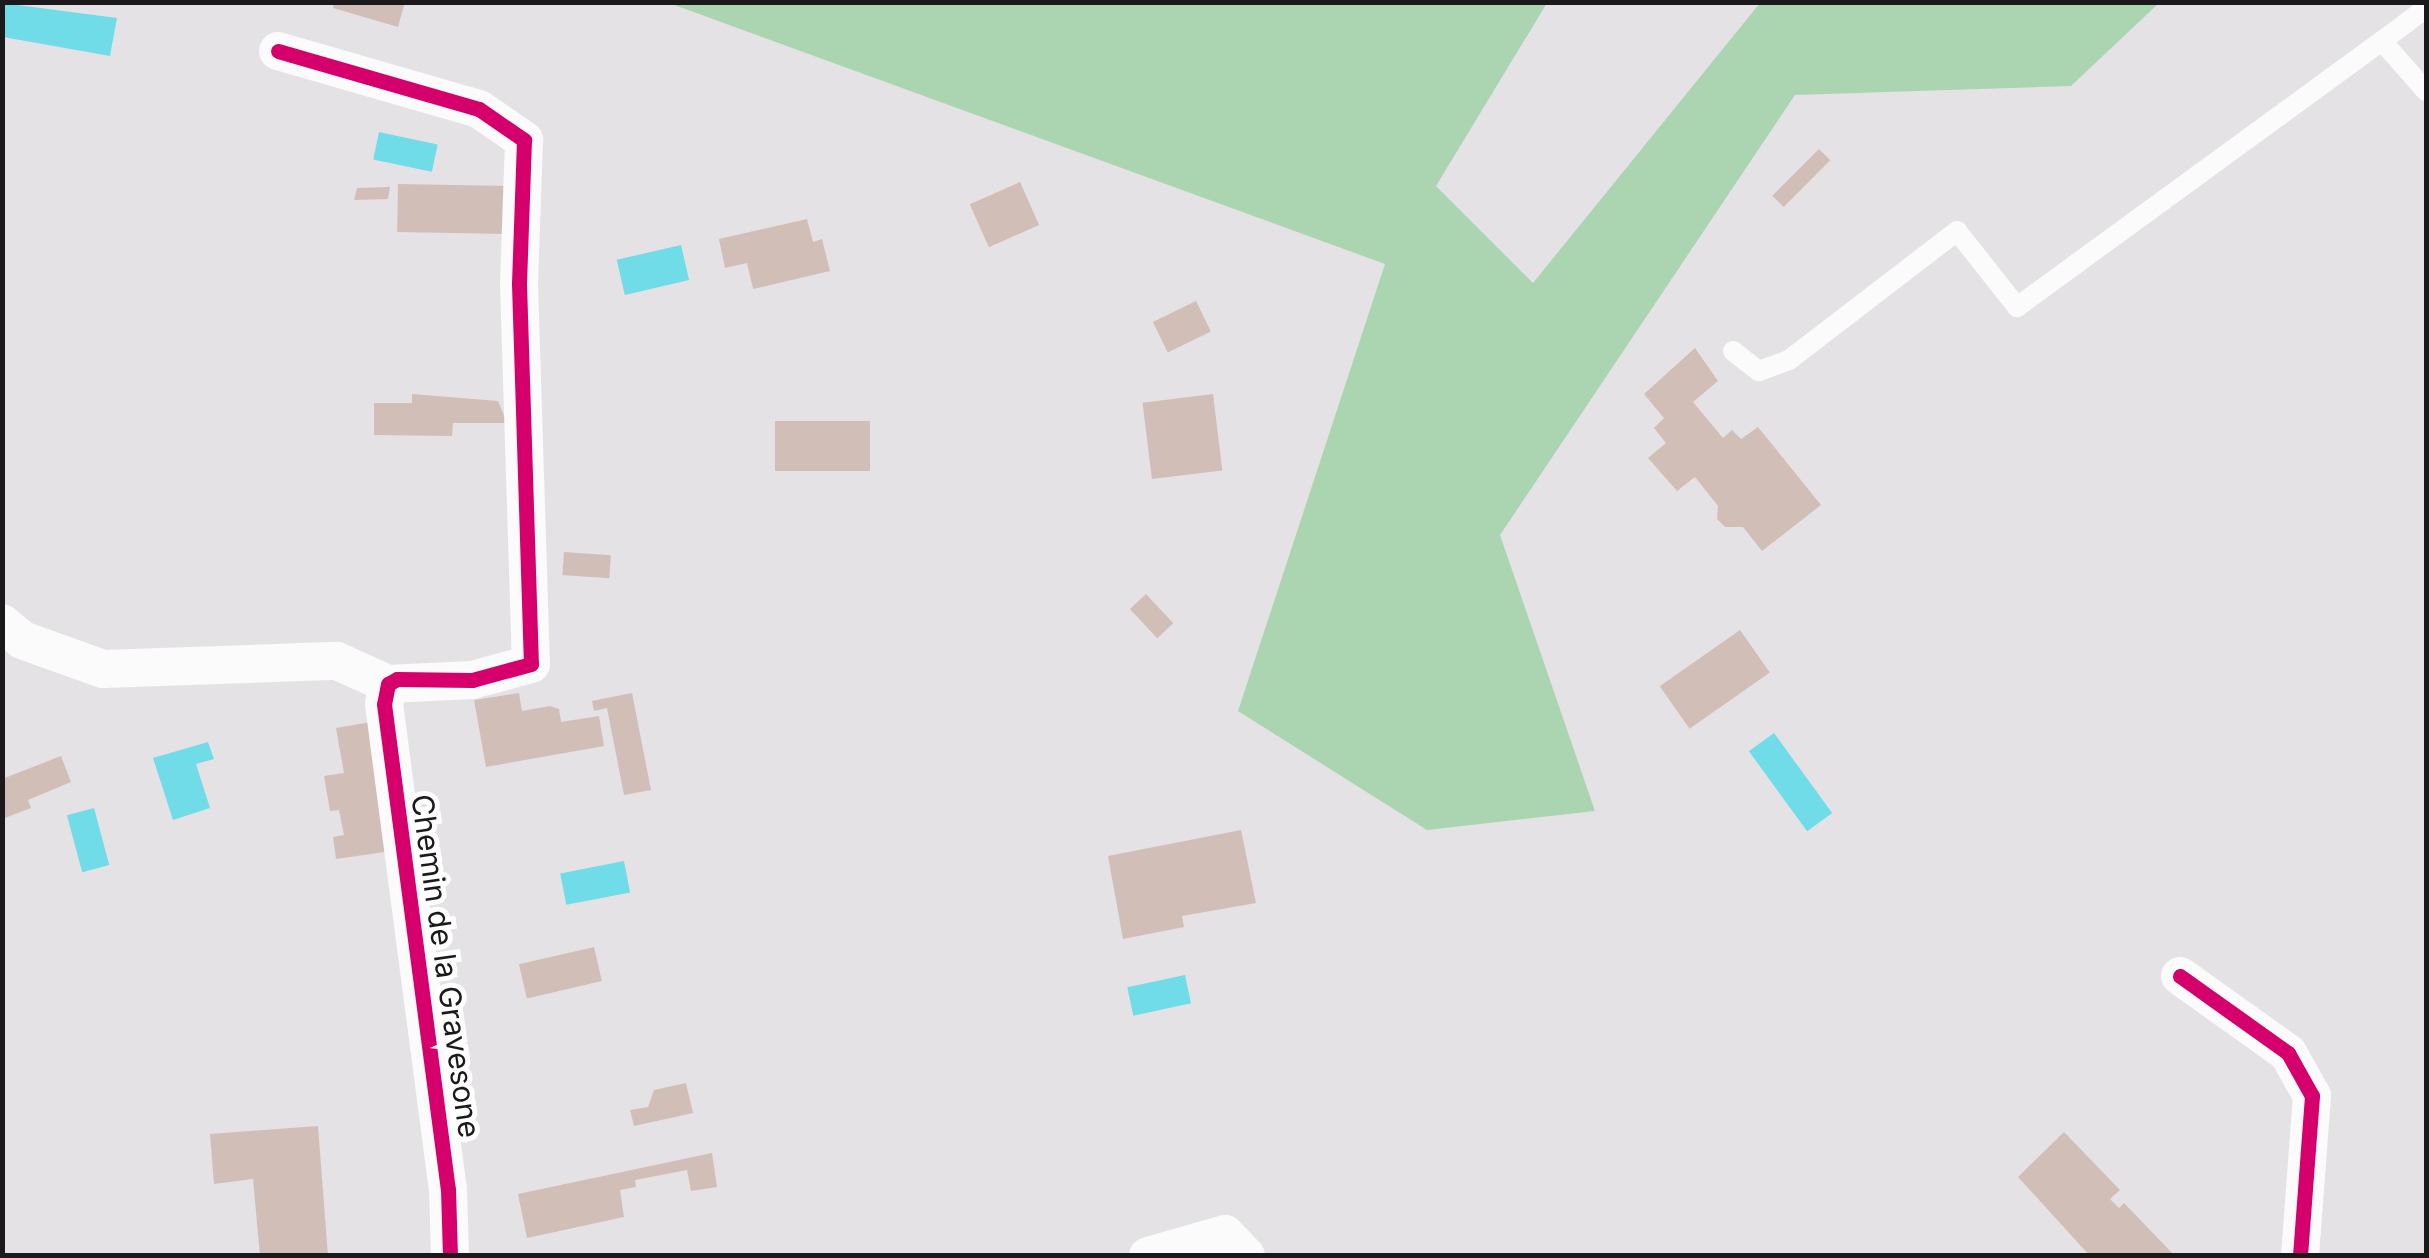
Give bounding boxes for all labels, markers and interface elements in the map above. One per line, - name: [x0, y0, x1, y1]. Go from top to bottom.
- street label: Chemin de la Gravesone: [404, 792, 488, 1140]

